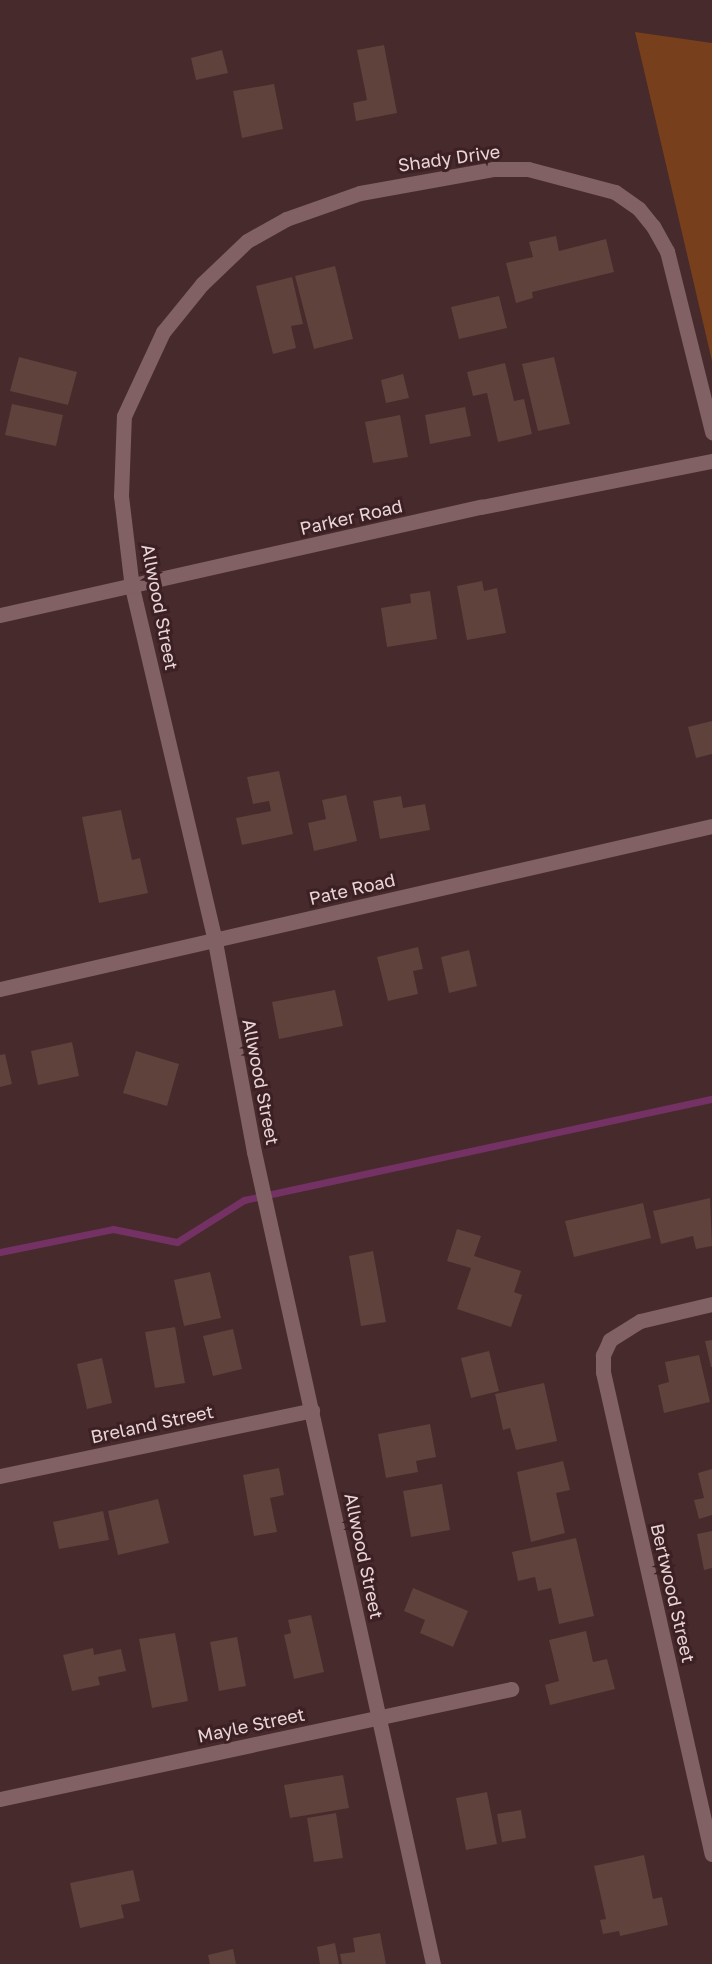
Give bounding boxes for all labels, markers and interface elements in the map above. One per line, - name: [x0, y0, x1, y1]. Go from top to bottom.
- street label: Shady Drive: [396, 140, 502, 176]
- street label: Parker Road: [298, 495, 404, 539]
- street label: Allwood Street: [137, 542, 183, 672]
- street label: Pate Road: [307, 869, 397, 909]
- street label: Allwood Street: [238, 1017, 284, 1147]
- street label: Breland Street: [89, 1400, 215, 1448]
- street label: Allwood Street: [340, 1491, 388, 1621]
- street label: Bertwood Street: [646, 1521, 700, 1665]
- street label: Mayle Street: [195, 1703, 307, 1747]

